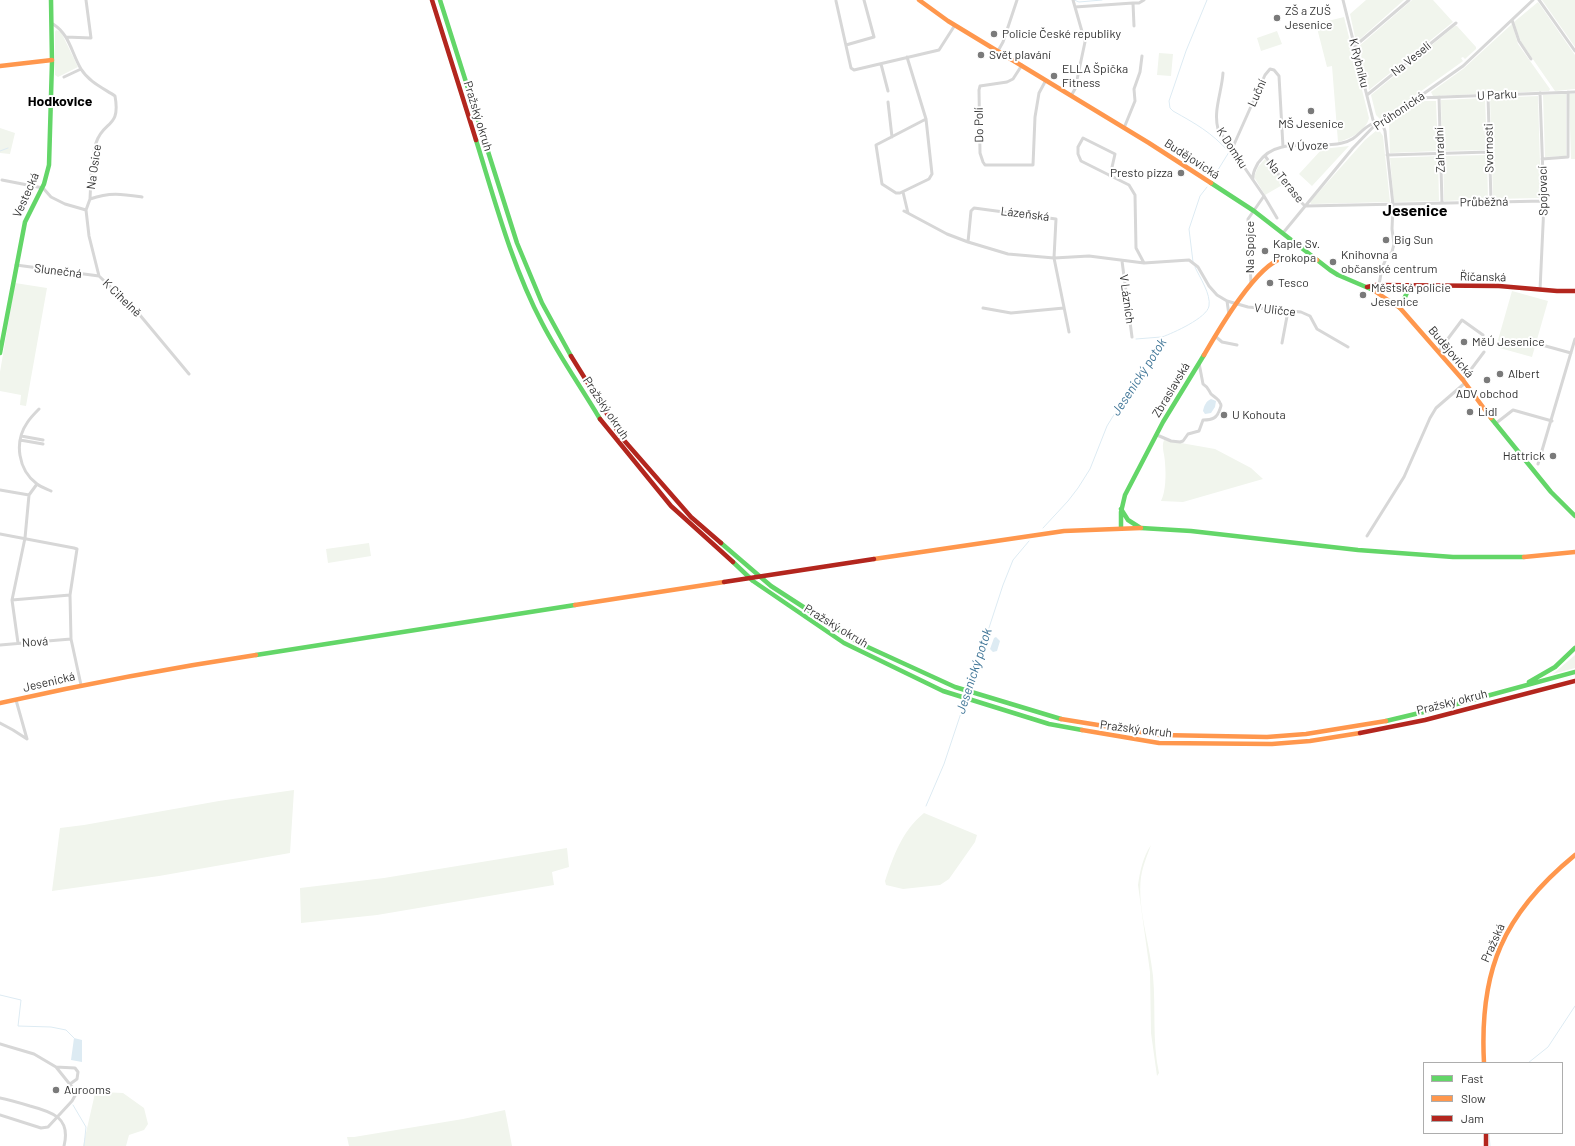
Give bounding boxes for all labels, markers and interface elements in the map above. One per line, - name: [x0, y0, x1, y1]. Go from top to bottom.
- place label: ZŠ a ZUŠ Jesenice: [1285, 4, 1333, 32]
- marker: ZŠ a ZUŠ Jesenice: [1272, 13, 1282, 23]
- place label: Policie České republiky: [1002, 27, 1121, 41]
- marker: Policie České republiky: [989, 29, 999, 39]
- street label: K Rybníku: [1346, 37, 1372, 89]
- street label: Na Veselí: [1388, 39, 1434, 79]
- place label: Svět plavání: [989, 48, 1051, 62]
- marker: Svět plavání: [976, 50, 986, 60]
- place label: ELLA Špička Fitness: [1062, 62, 1128, 90]
- marker: ELLA Špička Fitness: [1049, 71, 1059, 81]
- street label: Luční: [1245, 77, 1269, 109]
- street label: Pražský okruh: [461, 79, 495, 153]
- street label: U Parku: [1477, 87, 1517, 103]
- street label: Průhonická: [1371, 89, 1427, 133]
- district label: Hodkovice: [28, 93, 92, 109]
- marker: MŠ Jesenice: [1306, 106, 1316, 116]
- street label: Do Polí: [971, 107, 987, 143]
- place label: MŠ Jesenice: [1278, 117, 1344, 131]
- street label: Svornosti: [1481, 123, 1497, 173]
- street label: K Domku: [1213, 125, 1251, 171]
- street label: Zahradní: [1432, 127, 1448, 173]
- street label: Budějovická: [1162, 136, 1222, 182]
- street label: V Úvoze: [1287, 138, 1329, 154]
- street label: Na Osice: [84, 143, 104, 191]
- street label: Na Terase: [1263, 156, 1307, 206]
- place label: Presto pizza: [1110, 166, 1173, 180]
- street label: Spojovací: [1535, 166, 1551, 216]
- marker: Presto pizza: [1176, 168, 1186, 178]
- street label: Vestecká: [10, 170, 42, 220]
- street label: Průběžná: [1460, 194, 1508, 210]
- district label: Jesenice: [1383, 201, 1447, 221]
- street label: Lázeňská: [1000, 204, 1050, 224]
- street label: Na Spojce: [1243, 221, 1257, 273]
- place label: Big Sun: [1394, 233, 1433, 247]
- marker: Big Sun: [1381, 235, 1391, 245]
- place label: Kaple Sv. Prokopa: [1273, 237, 1320, 265]
- marker: Kaple Sv. Prokopa: [1260, 246, 1270, 256]
- place label: Knihovna a občanské centrum: [1341, 248, 1437, 276]
- marker: Knihovna a občanské centrum: [1328, 257, 1338, 267]
- street label: Slunečná: [33, 261, 83, 281]
- street label: Říčanská: [1460, 269, 1506, 285]
- street label: V Lázních: [1116, 274, 1138, 324]
- street label: K Cihelně: [100, 276, 144, 320]
- place label: Tesco: [1278, 276, 1309, 290]
- marker: Tesco: [1265, 278, 1275, 288]
- place label: Městská policie Jesenice: [1371, 281, 1451, 309]
- marker: Městská policie Jesenice: [1358, 290, 1368, 300]
- street label: V Uličce: [1253, 301, 1297, 319]
- street label: Budějovická: [1425, 323, 1477, 381]
- water label: Jesenický potok: [1108, 335, 1170, 419]
- place label: MěÚ Jesenice: [1472, 335, 1545, 349]
- marker: MěÚ Jesenice: [1459, 337, 1469, 347]
- street label: Zbraslavská: [1149, 360, 1193, 420]
- place label: Albert: [1508, 367, 1540, 381]
- marker: Albert: [1495, 369, 1505, 379]
- street label: Pražský okruh: [580, 374, 632, 442]
- marker: ADV obchod: [1482, 375, 1492, 385]
- place label: ADV obchod: [1456, 387, 1518, 401]
- place label: Lidl: [1478, 405, 1497, 419]
- marker: Lidl: [1465, 407, 1475, 417]
- place label: U Kohouta: [1232, 408, 1286, 422]
- marker: U Kohouta: [1219, 410, 1229, 420]
- place label: Hattrick: [1503, 449, 1545, 463]
- marker: Hattrick: [1548, 451, 1558, 461]
- street label: Pražský okruh: [801, 601, 871, 651]
- water label: Jesenický potok: [953, 626, 995, 716]
- street label: Nová: [21, 634, 49, 650]
- street label: Jesenická: [21, 669, 77, 695]
- street label: Pražský okruh: [1415, 686, 1489, 718]
- street label: Pražský okruh: [1099, 717, 1173, 741]
- street label: Pražská: [1478, 921, 1508, 965]
- legend: [1423, 1062, 1563, 1134]
- text: Fast: [1461, 1071, 1484, 1085]
- place label: Aurooms: [64, 1083, 111, 1097]
- marker: Aurooms: [51, 1085, 61, 1095]
- text: Slow: [1461, 1091, 1486, 1105]
- text: Jam: [1461, 1111, 1484, 1125]

